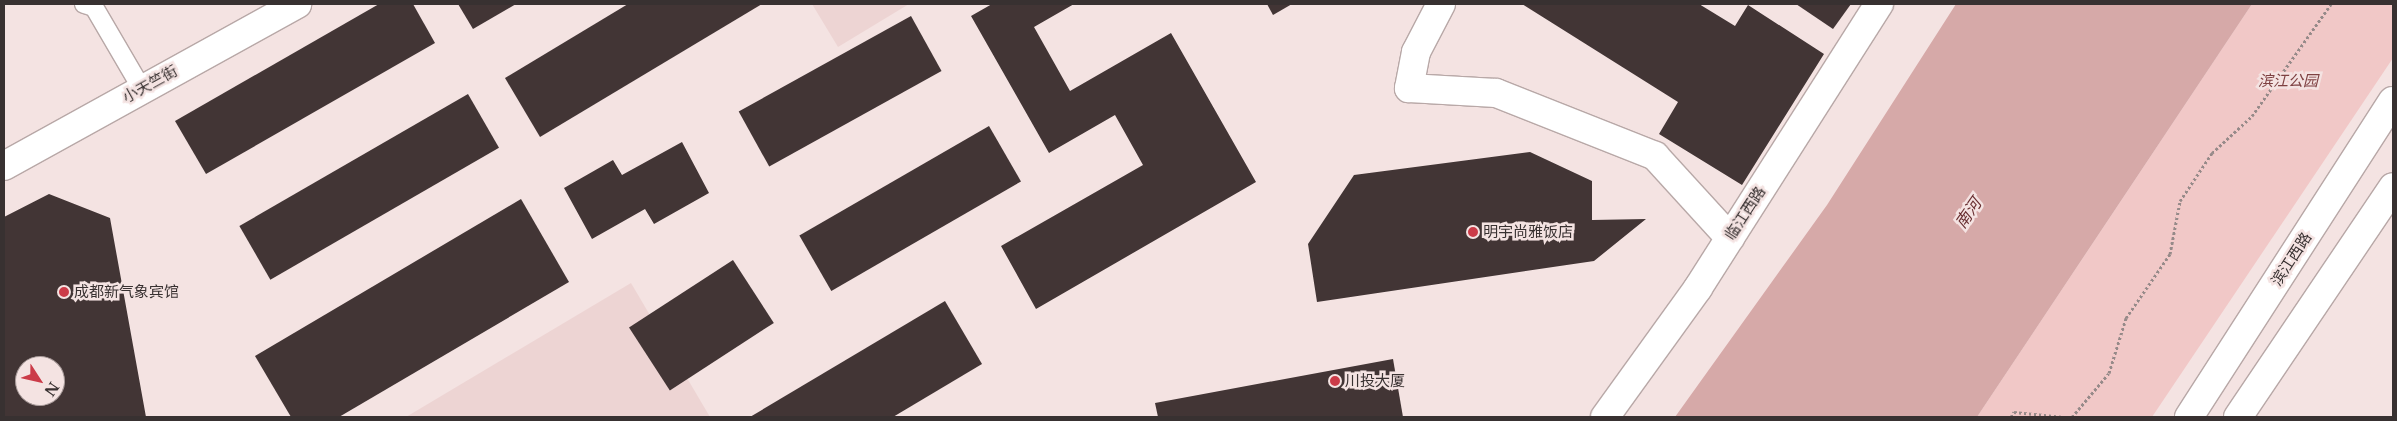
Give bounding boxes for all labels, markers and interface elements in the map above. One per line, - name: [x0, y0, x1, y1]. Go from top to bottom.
- street label: 小天竺街: [119, 62, 181, 106]
- park label: 滨江公园: [2258, 72, 2318, 90]
- street label: 临江西路: [1721, 183, 1769, 243]
- water label: 南河: [1951, 194, 1985, 232]
- place label: 明宇尚雅饭店: [1483, 223, 1573, 241]
- marker: 明宇尚雅饭店: [1467, 226, 1479, 238]
- street label: 滨江西路: [2267, 229, 2315, 289]
- place label: 成都新气象宾馆: [74, 283, 179, 301]
- marker: 成都新气象宾馆: [58, 286, 70, 298]
- north arrow: [15, 356, 65, 406]
- place label: 川投大厦: [1345, 372, 1405, 390]
- marker: 川投大厦: [1329, 375, 1341, 387]
- text: N: [40, 378, 63, 400]

